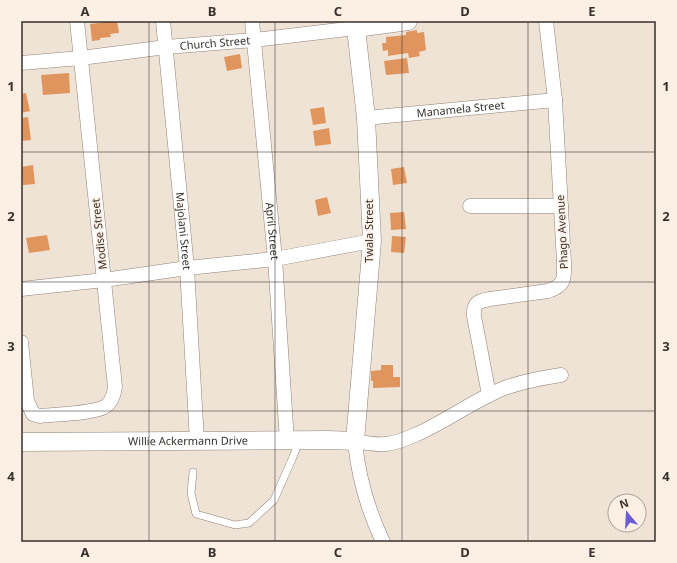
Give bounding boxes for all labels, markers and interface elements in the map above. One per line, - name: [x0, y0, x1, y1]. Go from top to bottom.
- text: A: [81, 2, 90, 20]
- text: B: [208, 2, 216, 20]
- text: C: [334, 2, 342, 20]
- text: D: [460, 2, 470, 20]
- text: E: [588, 2, 596, 20]
- street label: Church Street: [179, 32, 251, 53]
- text: 1: [7, 77, 15, 95]
- text: 1: [662, 77, 670, 95]
- street label: Manamela Street: [416, 97, 505, 120]
- street label: Majolani Street: [173, 191, 195, 271]
- street label: Phago Avenue: [552, 194, 571, 270]
- street label: Modise Street: [87, 198, 110, 270]
- street label: Twala Street: [361, 199, 376, 263]
- street label: April Street: [263, 202, 283, 260]
- text: 2: [7, 207, 15, 225]
- text: 2: [662, 207, 670, 225]
- text: 3: [7, 337, 15, 355]
- text: 3: [662, 337, 670, 355]
- street label: Willie Ackermann Drive: [128, 433, 248, 448]
- text: 4: [7, 467, 15, 485]
- text: 4: [662, 467, 670, 485]
- north arrow: [607, 493, 647, 533]
- text: N: [617, 494, 630, 512]
- text: A: [81, 543, 90, 561]
- text: B: [208, 543, 216, 561]
- text: C: [334, 543, 342, 561]
- text: D: [460, 543, 470, 561]
- text: E: [588, 543, 596, 561]

